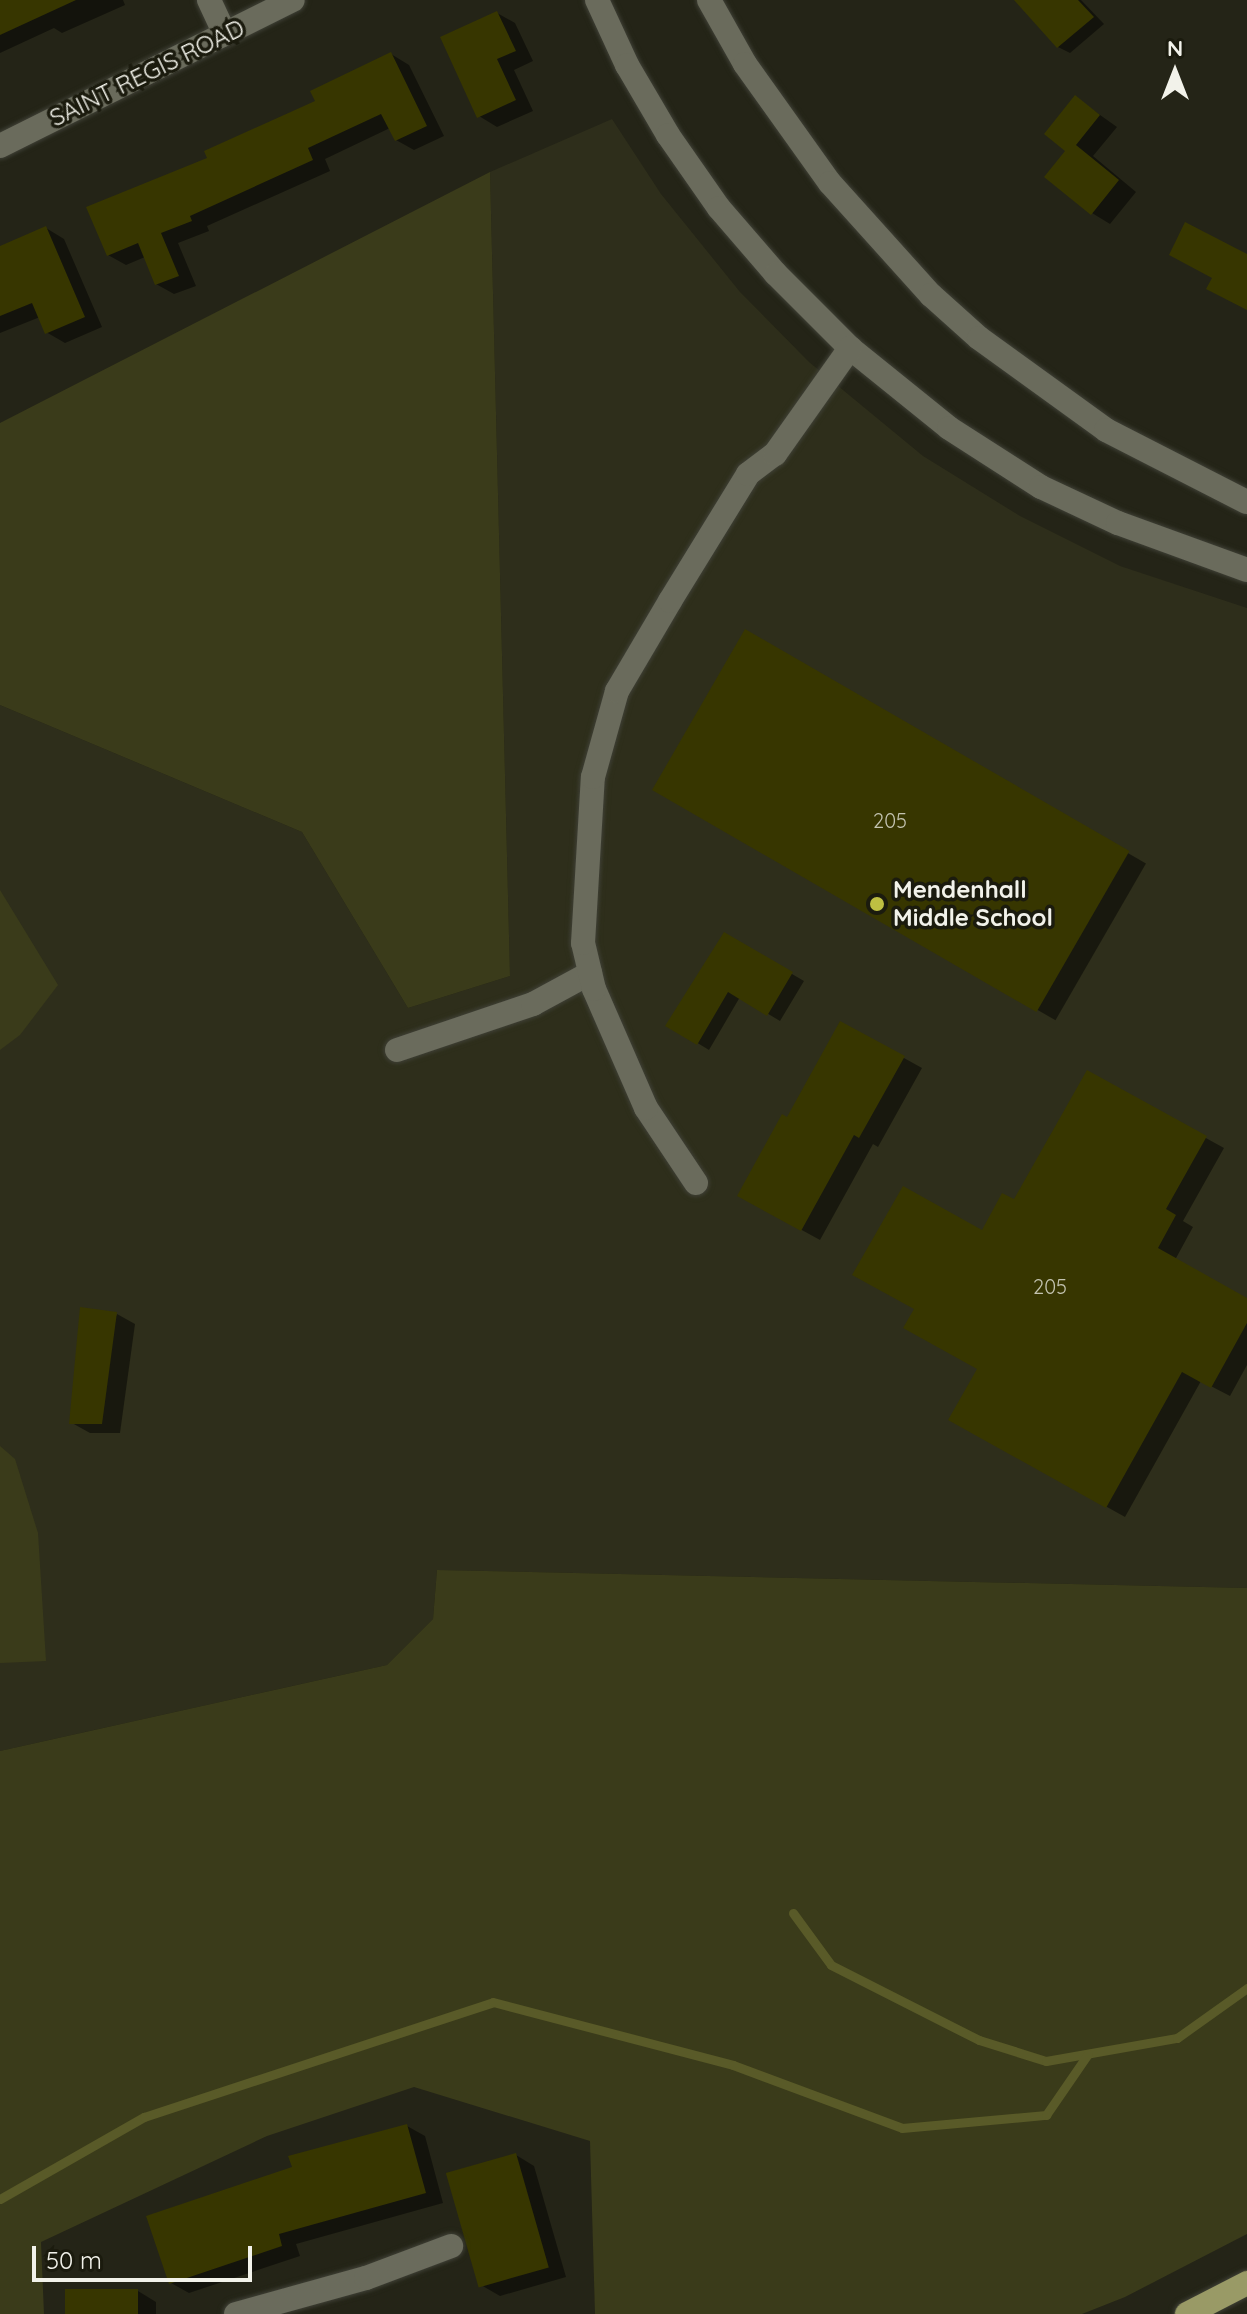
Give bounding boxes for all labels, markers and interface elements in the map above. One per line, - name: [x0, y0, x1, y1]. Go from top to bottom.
- street label: SAINT REGIS ROAD: [45, 13, 249, 133]
- north arrow: [1135, 32, 1215, 112]
- text: N: [1167, 34, 1183, 62]
- house number: 205: [873, 808, 907, 832]
- place label: Mendenhall Middle School: [893, 876, 1053, 932]
- marker: Mendenhall Middle School: [868, 895, 886, 913]
- house number: 205: [1033, 1274, 1067, 1298]
- scale bar: [36, 2230, 256, 2280]
- text: 50 m: [46, 2245, 102, 2275]

